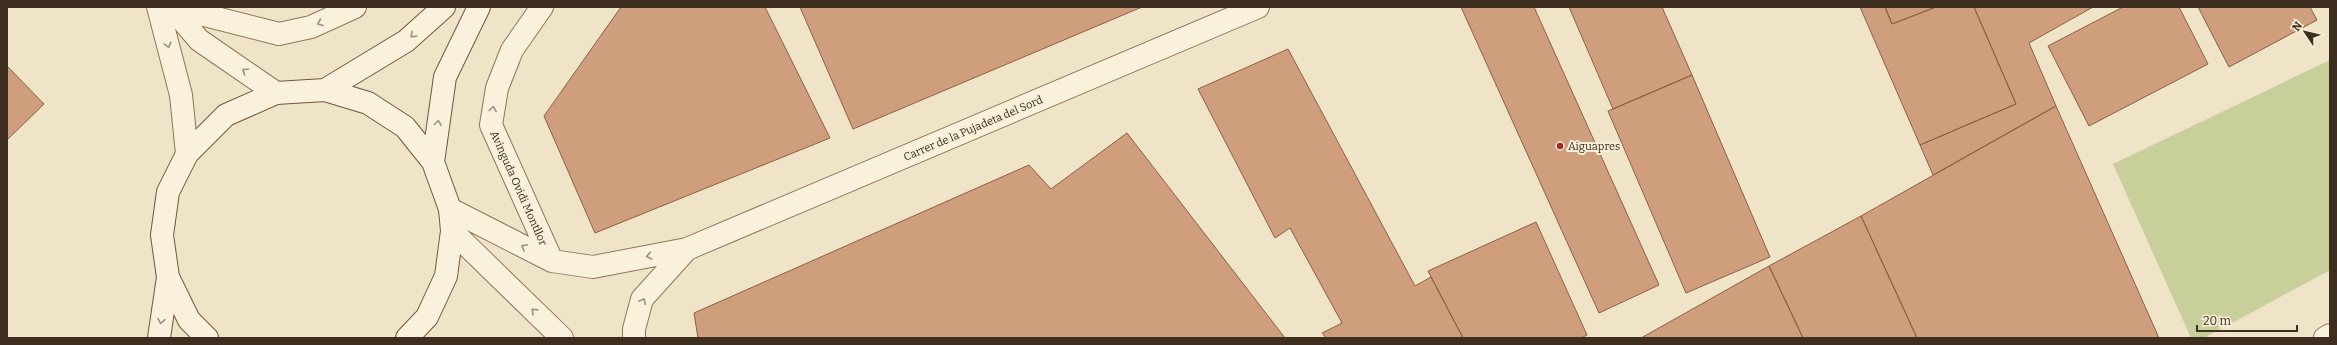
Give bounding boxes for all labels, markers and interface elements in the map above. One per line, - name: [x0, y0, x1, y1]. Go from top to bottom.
- north arrow: [2285, 12, 2325, 52]
- one-way arrow: [316, 19, 323, 27]
- text: N: [2289, 19, 2305, 34]
- one-way arrow: [410, 31, 417, 38]
- one-way arrow: [163, 41, 172, 48]
- one-way arrow: [242, 69, 249, 76]
- street label: Carrer de la Pujadeta del Sord: [902, 93, 1045, 164]
- one-way arrow: [488, 106, 497, 112]
- one-way arrow: [433, 120, 442, 126]
- street label: Avinguda Ovidi Montllor: [487, 129, 550, 248]
- place label: Aiguapres: [1568, 140, 1620, 153]
- marker: Aiguapres: [1555, 141, 1565, 151]
- one-way arrow: [521, 244, 528, 252]
- one-way arrow: [646, 251, 652, 260]
- one-way arrow: [638, 297, 646, 305]
- scale bar: [2197, 307, 2297, 333]
- one-way arrow: [531, 308, 539, 316]
- text: 20 m: [2203, 314, 2232, 328]
- one-way arrow: [157, 318, 166, 325]

